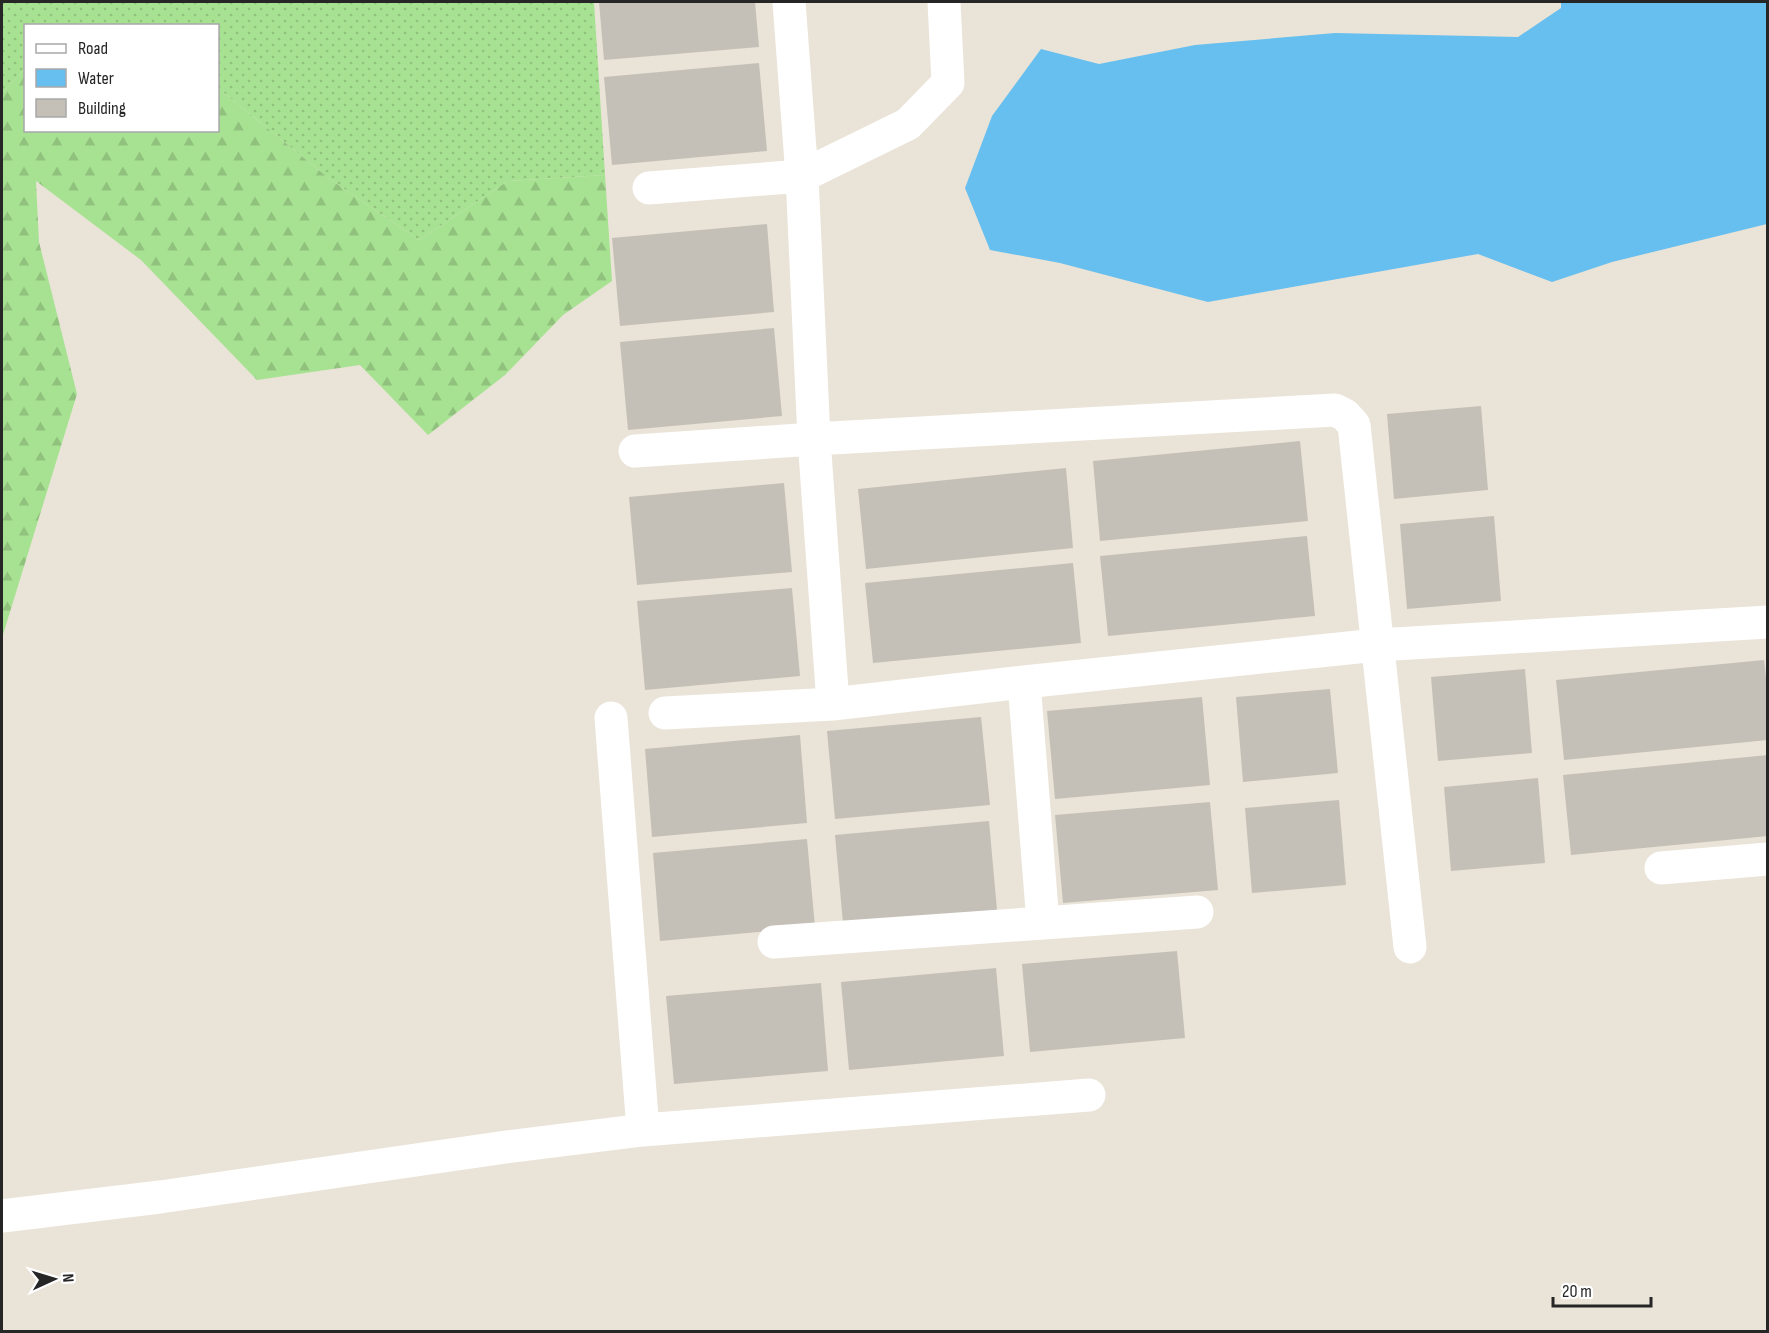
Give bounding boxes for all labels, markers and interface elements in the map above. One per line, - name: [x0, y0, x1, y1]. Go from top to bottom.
- legend: [24, 24, 219, 132]
- text: Road: [78, 38, 108, 59]
- text: Water: [78, 68, 114, 89]
- text: Building: [78, 98, 126, 119]
- north arrow: [24, 1249, 84, 1309]
- scale bar: [1553, 1270, 1650, 1308]
- text: N: [58, 1273, 77, 1283]
- text: 20 m: [1562, 1281, 1592, 1302]

